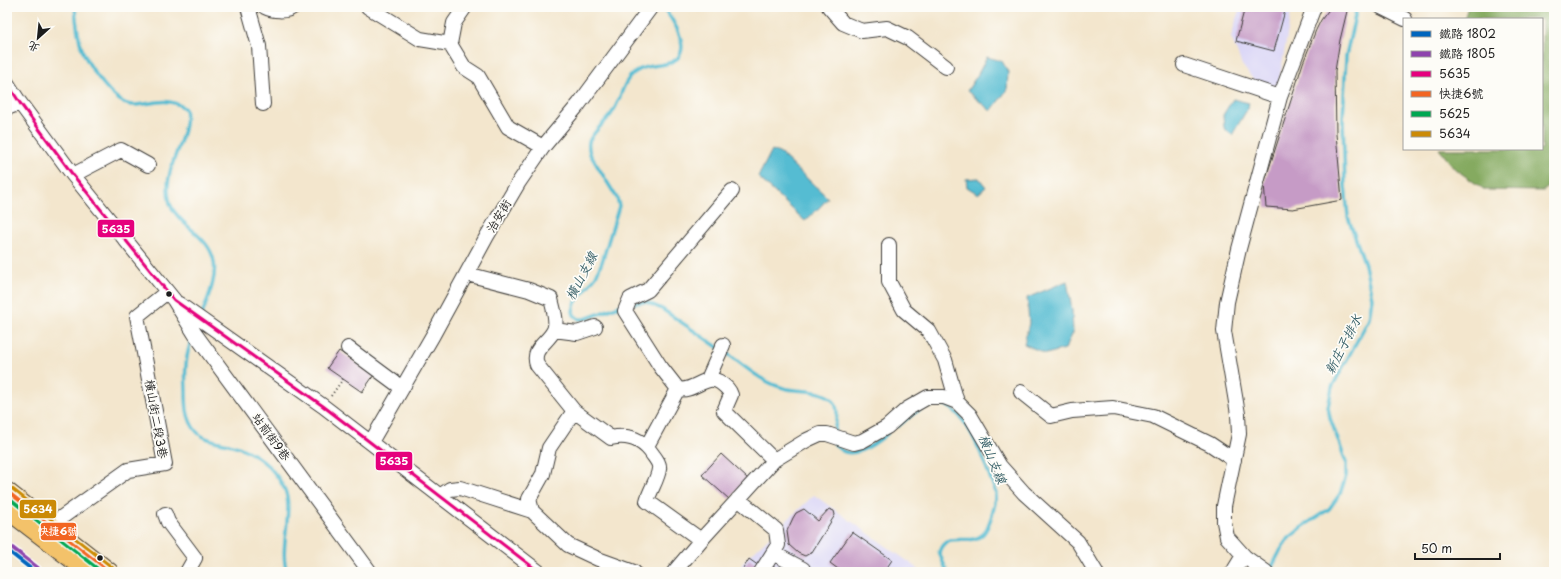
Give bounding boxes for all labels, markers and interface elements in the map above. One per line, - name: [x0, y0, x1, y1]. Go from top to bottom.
- north arrow: [18, 18, 58, 58]
- legend: [1403, 18, 1543, 150]
- text: 鐵路 1802: [1439, 24, 1496, 42]
- text: 北: [24, 37, 42, 57]
- text: 鐵路 1805: [1439, 44, 1495, 62]
- text: 5635: [1439, 64, 1470, 82]
- text: 快捷6號: [1439, 84, 1483, 102]
- text: 5625: [1439, 104, 1470, 122]
- text: 5634: [1439, 124, 1471, 142]
- street label: 治安街: [481, 195, 515, 236]
- line badge: 5635: [97, 219, 135, 238]
- text: 5635: [102, 220, 130, 237]
- water label: 橫山支線: [560, 247, 602, 303]
- unlabelled marker: [164, 289, 174, 299]
- water label: 新庄子排水: [1319, 310, 1366, 377]
- street label: 橫山街二段3巷: [141, 378, 173, 460]
- street label: 站前街9巷: [248, 409, 295, 464]
- water label: 橫山支線: [975, 431, 1012, 487]
- line badge: 5635: [375, 451, 413, 471]
- text: 5635: [380, 452, 408, 469]
- line badge: 5634: [19, 499, 57, 519]
- text: 5634: [23, 500, 53, 517]
- text: 快捷6號: [38, 522, 78, 539]
- line badge: 快捷6號: [40, 522, 77, 541]
- scale bar: [1415, 535, 1500, 561]
- text: 50 m: [1421, 539, 1452, 557]
- unlabelled marker: [95, 553, 105, 563]

